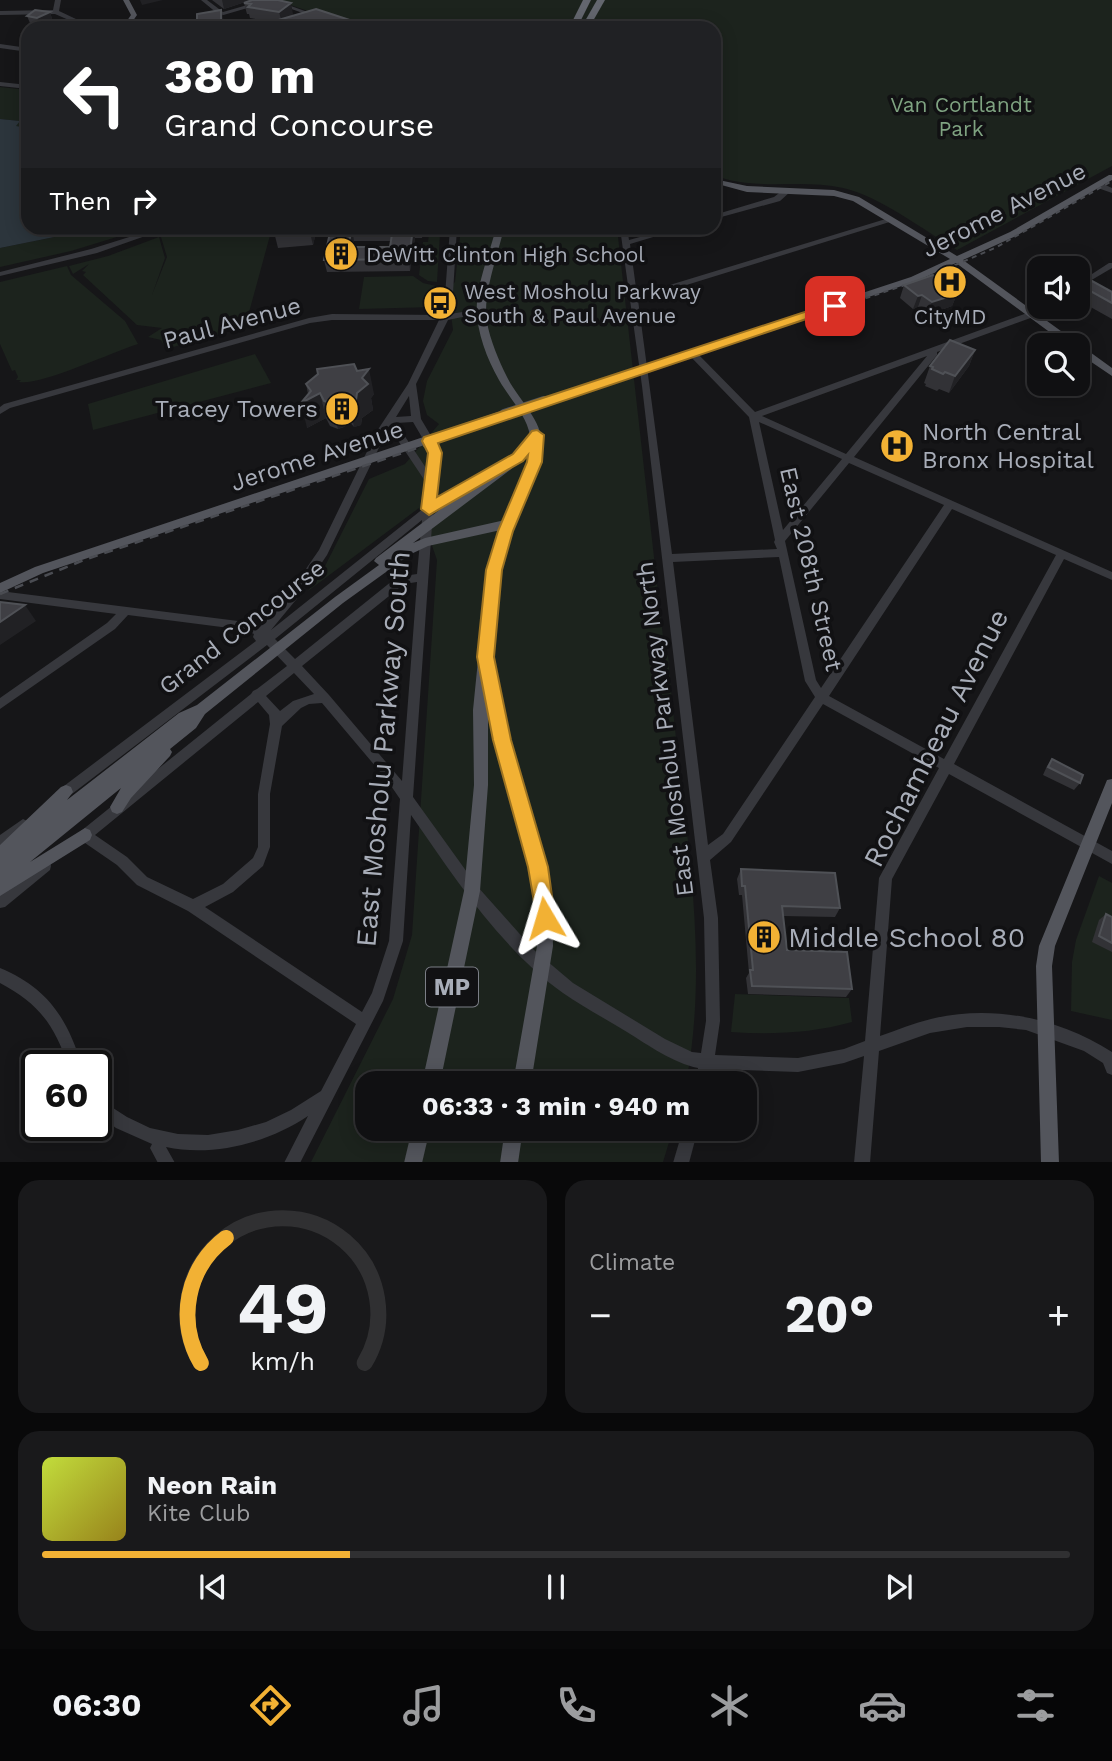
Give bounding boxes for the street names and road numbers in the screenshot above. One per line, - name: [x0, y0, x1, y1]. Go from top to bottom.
- street label: Jerome Avenue: [918, 157, 1090, 263]
- street label: Paul Avenue: [160, 291, 304, 355]
- street label: Jerome Avenue: [227, 415, 407, 497]
- street label: East 208th Street: [774, 464, 848, 674]
- street label: East Mosholu Parkway South: [349, 550, 417, 948]
- street label: Grand Concourse: [154, 554, 330, 700]
- street label: East Mosholu Parkway North: [631, 560, 699, 898]
- street label: Rochambeau Avenue: [857, 604, 1015, 872]
- road number: MP: [426, 968, 478, 1006]

